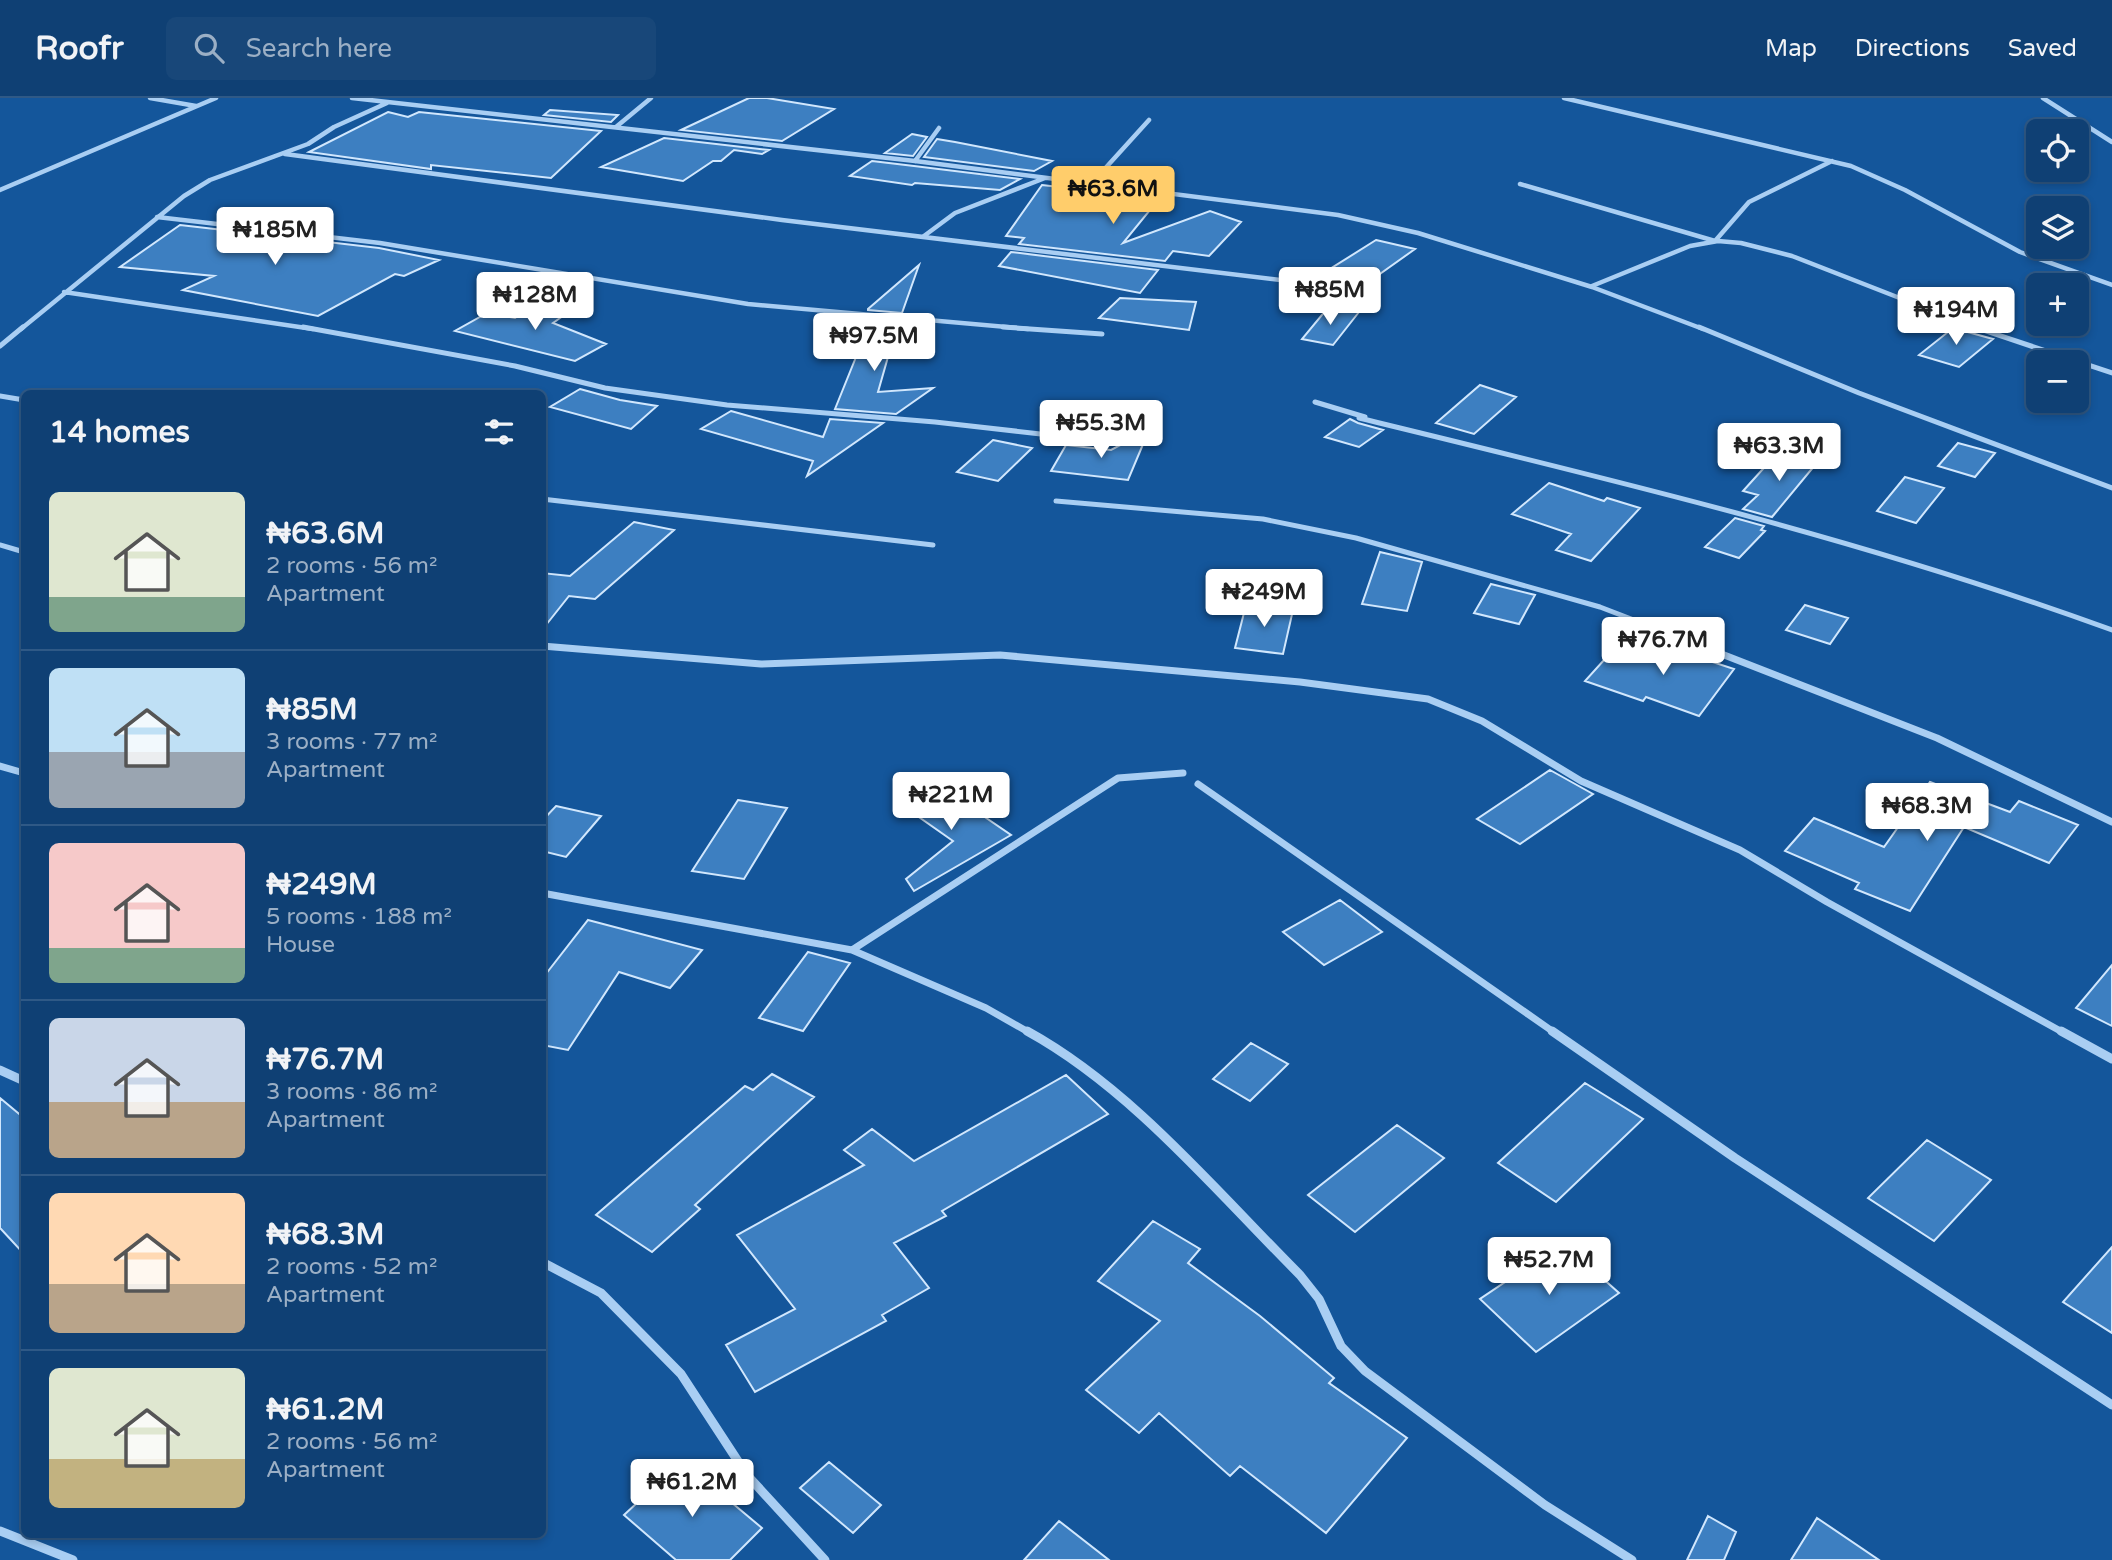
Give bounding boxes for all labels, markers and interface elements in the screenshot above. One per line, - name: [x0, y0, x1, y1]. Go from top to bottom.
- search box: [166, 17, 656, 80]
- text: Roofr: [35, 29, 124, 68]
- icon: search: [190, 29, 228, 67]
- text: Search here: [246, 33, 392, 64]
- text: Map: [1765, 34, 1817, 63]
- text: Directions: [1855, 34, 1970, 63]
- text: Saved: [2008, 34, 2077, 63]
- map controls: [2026, 119, 2089, 413]
- button: locate: [2026, 119, 2089, 182]
- pin: ₦63.6M: [1056, 166, 1170, 226]
- text: ₦63.6M: [1068, 175, 1158, 203]
- button: layers: [2026, 196, 2089, 259]
- pin: ₦185M: [226, 208, 324, 267]
- text: ₦185M: [233, 216, 317, 244]
- pin: ₦85M: [1289, 268, 1371, 327]
- pin: ₦128M: [486, 272, 584, 332]
- button: +: [2026, 273, 2089, 336]
- text: ₦85M: [1295, 276, 1365, 304]
- text: ₦128M: [493, 281, 577, 309]
- pin: ₦194M: [1907, 288, 2005, 347]
- text: ₦194M: [1914, 296, 1998, 324]
- pin: ₦97.5M: [817, 314, 931, 373]
- text: ₦97.5M: [829, 322, 919, 350]
- button: −: [2026, 350, 2089, 413]
- pin: ₦55.3M: [1044, 400, 1158, 460]
- text: ₦55.3M: [1056, 409, 1146, 437]
- icon: filters: [480, 413, 518, 451]
- text: 14 homes: [49, 414, 190, 451]
- pin: ₦63.3M: [1722, 424, 1836, 483]
- text: ₦63.3M: [1734, 432, 1824, 460]
- text: ₦63.6M: [266, 515, 384, 552]
- icon: home: [105, 520, 189, 604]
- text: 2 rooms · 56 m²: [266, 552, 437, 580]
- pin: ₦249M: [1215, 570, 1313, 629]
- text: ₦249M: [1222, 578, 1306, 606]
- text: Apartment: [266, 580, 385, 608]
- pin: ₦76.7M: [1606, 618, 1720, 677]
- text: ₦76.7M: [1618, 626, 1708, 654]
- text: ₦85M: [266, 691, 358, 728]
- icon: home: [105, 696, 189, 780]
- text: 3 rooms · 77 m²: [266, 728, 437, 756]
- text: Apartment: [266, 756, 385, 784]
- pin: ₦221M: [902, 772, 1000, 832]
- text: ₦221M: [909, 781, 993, 809]
- pin: ₦68.3M: [1870, 784, 1984, 843]
- text: ₦68.3M: [1882, 792, 1972, 820]
- text: ₦249M: [266, 866, 377, 903]
- icon: home: [105, 871, 189, 955]
- text: 5 rooms · 188 m²: [266, 903, 452, 931]
- text: House: [266, 931, 335, 959]
- text: ₦76.7M: [266, 1041, 384, 1078]
- icon: home: [105, 1046, 189, 1130]
- text: 3 rooms · 86 m²: [266, 1078, 437, 1106]
- text: Apartment: [266, 1106, 385, 1134]
- text: ₦68.3M: [266, 1216, 384, 1253]
- icon: home: [105, 1221, 189, 1305]
- pin: ₦52.7M: [1492, 1238, 1606, 1297]
- text: ₦52.7M: [1504, 1246, 1594, 1274]
- text: 2 rooms · 52 m²: [266, 1253, 437, 1281]
- text: Apartment: [266, 1281, 385, 1309]
- text: ₦61.2M: [266, 1391, 384, 1428]
- icon: home: [105, 1396, 189, 1480]
- text: 2 rooms · 56 m²: [266, 1428, 437, 1456]
- text: Apartment: [266, 1456, 385, 1484]
- pin: ₦61.2M: [635, 1460, 749, 1519]
- text: ₦61.2M: [647, 1468, 737, 1496]

